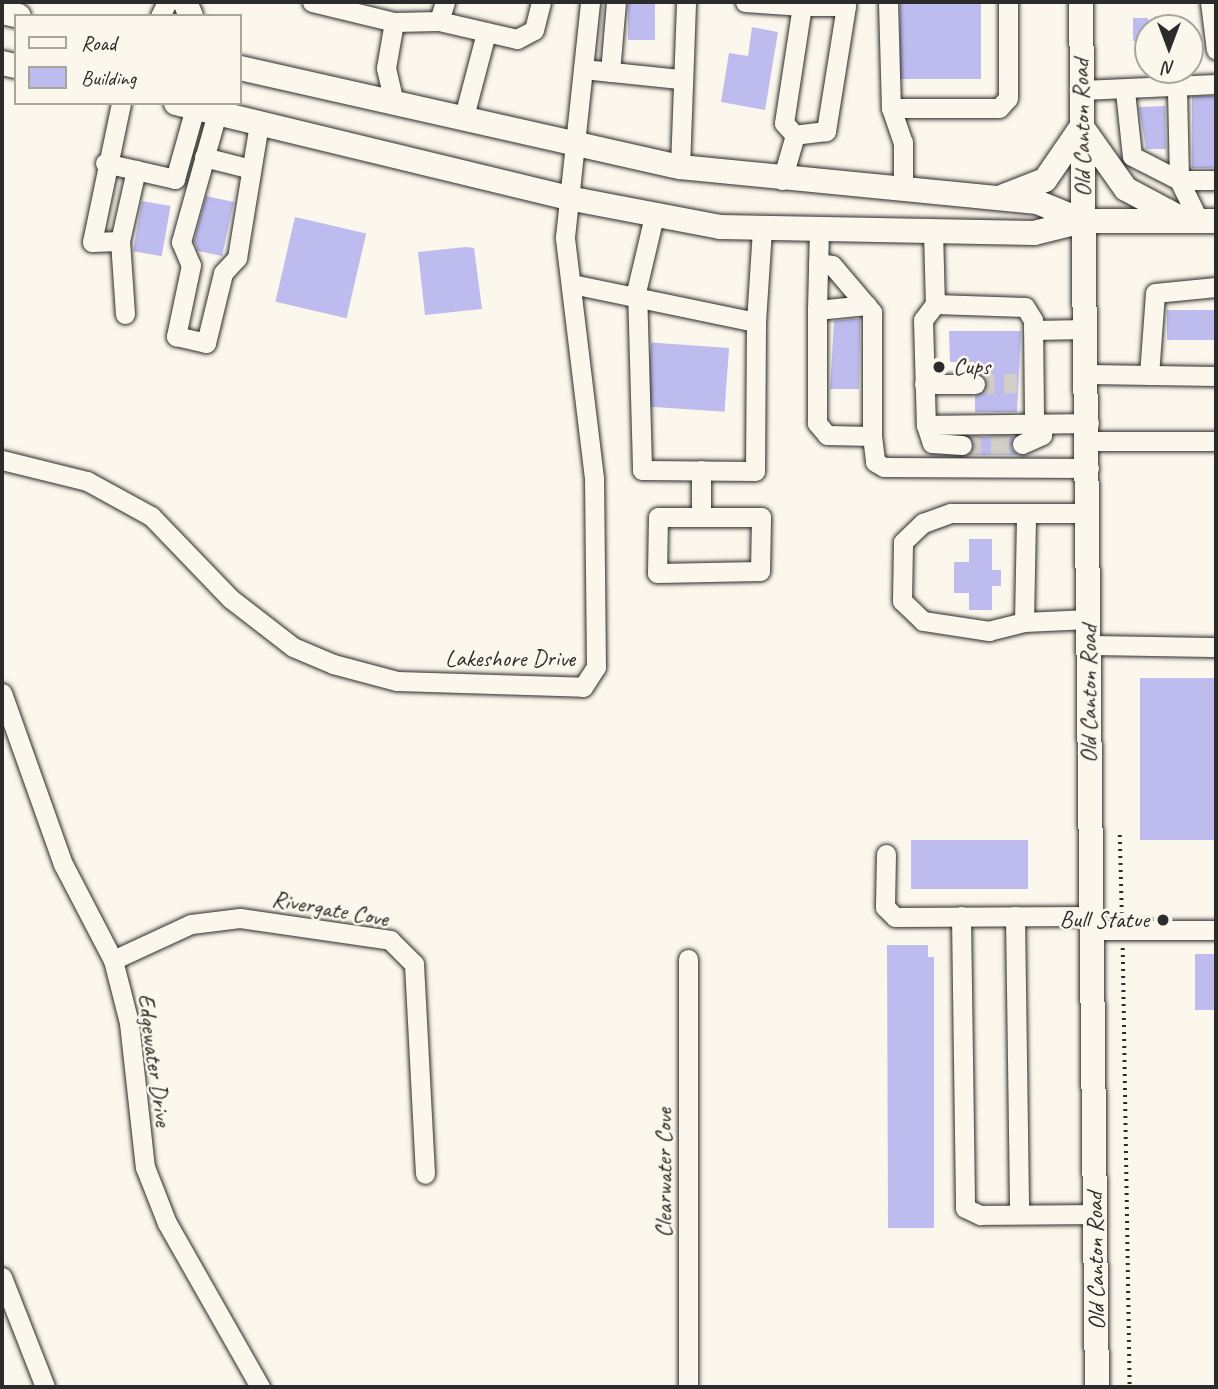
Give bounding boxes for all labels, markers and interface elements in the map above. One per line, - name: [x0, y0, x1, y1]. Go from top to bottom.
- legend: [14, 14, 242, 105]
- north arrow: [1134, 14, 1204, 84]
- text: Road: [81, 30, 116, 56]
- text: N: [1163, 56, 1175, 80]
- street label: Old Canton Road: [1066, 59, 1098, 197]
- text: Building: [81, 65, 136, 91]
- place label: Cups: [953, 353, 990, 381]
- marker: Cups: [931, 359, 947, 375]
- street label: Old Canton Road: [1075, 625, 1103, 763]
- street label: Lakeshore Drive: [445, 645, 575, 673]
- street label: Rivergate Cove: [270, 885, 390, 933]
- place label: Bull Statue: [1058, 906, 1149, 934]
- marker: Bull Statue: [1155, 912, 1171, 928]
- street label: Edgewater Drive: [130, 992, 178, 1128]
- street label: Clearwater Cove: [650, 1108, 678, 1238]
- street label: Old Canton Road: [1080, 1192, 1112, 1330]

